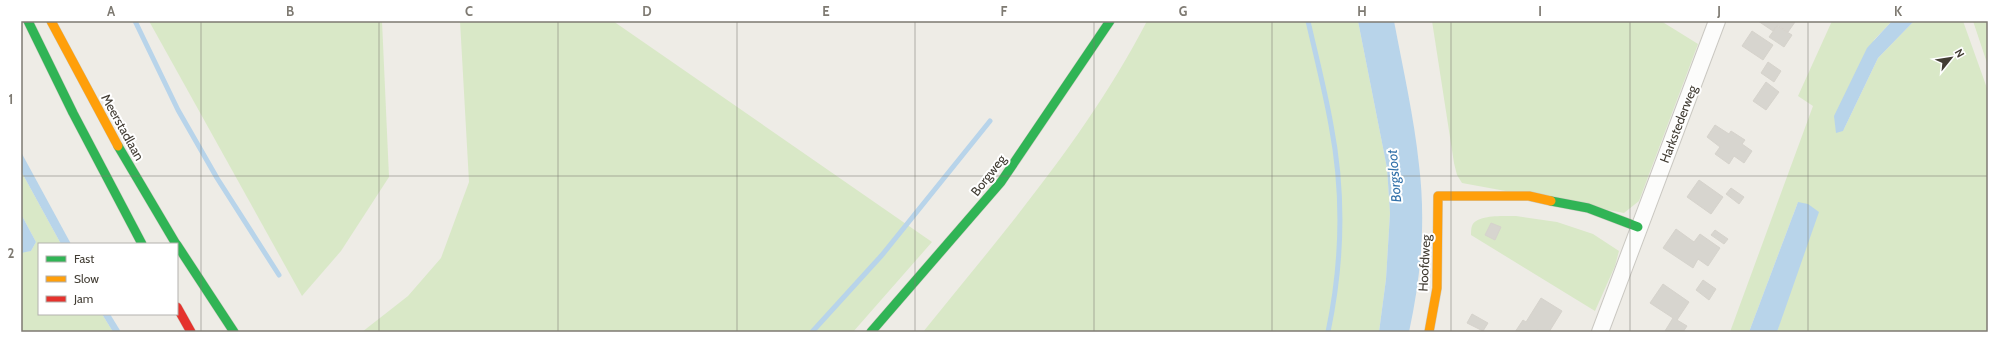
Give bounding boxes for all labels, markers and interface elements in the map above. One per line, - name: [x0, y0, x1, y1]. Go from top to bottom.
- text: A: [107, 3, 116, 19]
- text: B: [286, 3, 294, 19]
- text: C: [465, 3, 473, 19]
- text: D: [642, 3, 652, 19]
- text: E: [822, 3, 830, 19]
- text: F: [1001, 3, 1008, 19]
- text: G: [1179, 3, 1188, 19]
- text: H: [1357, 3, 1367, 19]
- text: I: [1538, 3, 1542, 19]
- text: J: [1716, 3, 1721, 19]
- text: K: [1894, 3, 1903, 19]
- north arrow: [1931, 38, 1971, 78]
- text: N: [1952, 46, 1968, 60]
- street label: Harkstederweg: [1656, 82, 1700, 165]
- text: 1: [9, 91, 13, 107]
- street label: Meerstadlaan: [98, 91, 148, 163]
- water label: Borgsloot: [1383, 148, 1405, 203]
- street label: Borgweg: [967, 151, 1009, 199]
- street label: Hoofdweg: [1415, 234, 1434, 292]
- legend: [38, 243, 178, 315]
- text: 2: [8, 245, 15, 261]
- text: Fast: [74, 251, 94, 266]
- text: Slow: [74, 271, 99, 286]
- text: Jam: [73, 291, 93, 306]

